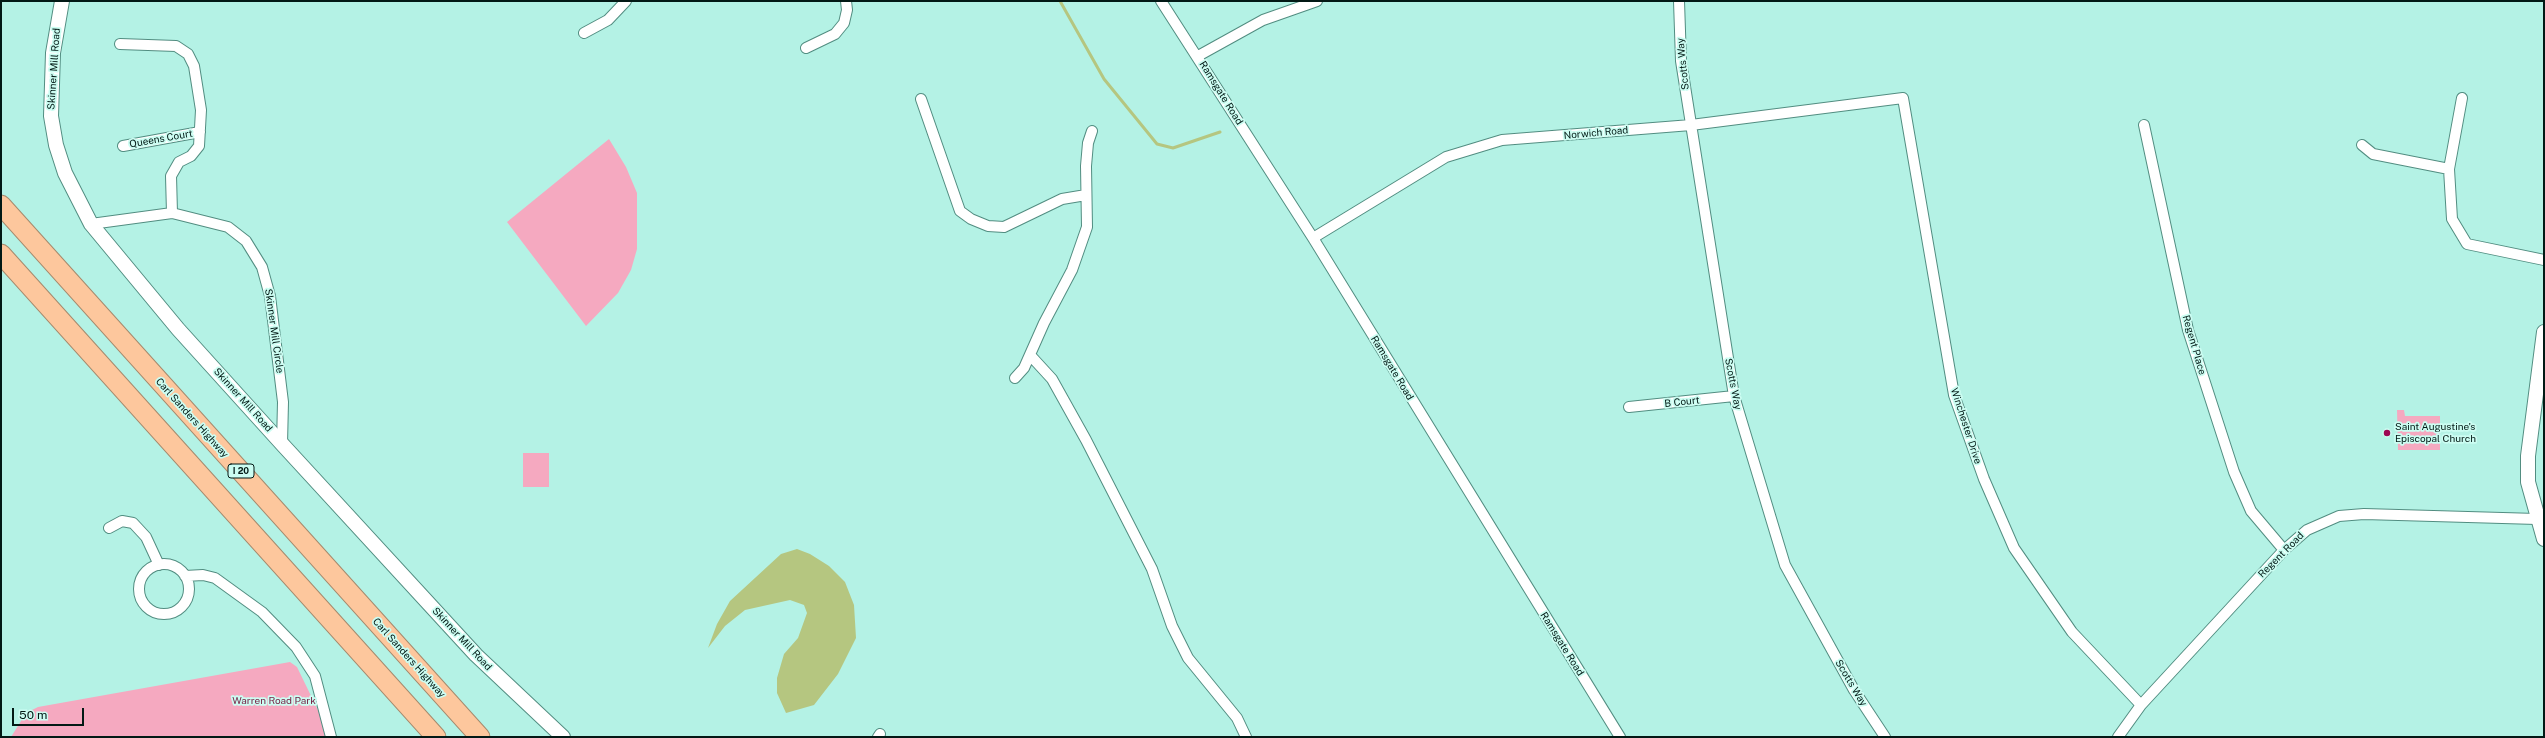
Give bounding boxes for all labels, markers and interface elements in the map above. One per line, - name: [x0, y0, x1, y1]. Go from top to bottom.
- street label: Skinner Mill Road: [45, 28, 63, 110]
- street label: Scotts Way: [1674, 37, 1692, 91]
- street label: Ramsgate Road: [1197, 59, 1245, 127]
- street label: Norwich Road: [1563, 124, 1629, 142]
- street label: Queens Court: [129, 128, 193, 150]
- street label: Skinner Mill Circle: [262, 288, 286, 374]
- street label: Regent Place: [2180, 314, 2208, 376]
- street label: Ramsgate Road: [1368, 334, 1416, 402]
- street label: Scotts Way: [1722, 357, 1744, 411]
- street label: Skinner Mill Road: [211, 366, 275, 434]
- street label: Carl Sanders Highway: [153, 376, 231, 460]
- street label: Winchester Drive: [1948, 386, 1984, 466]
- street label: B Court: [1664, 394, 1700, 410]
- place label: Saint Augustine's Episcopal Church: [2395, 421, 2476, 444]
- marker: Saint Augustine's Episcopal Church: [2382, 428, 2392, 438]
- road number: I 20: [228, 464, 254, 478]
- street label: Regent Road: [2256, 530, 2306, 580]
- street label: Skinner Mill Road: [430, 605, 494, 673]
- street label: Ramsgate Road: [1538, 610, 1586, 678]
- street label: Carl Sanders Highway: [370, 616, 448, 700]
- street label: Scotts Way: [1832, 658, 1870, 708]
- park label: Warren Road Park: [232, 695, 316, 707]
- scale bar: [14, 700, 86, 726]
- text: 50 m: [19, 708, 47, 722]

